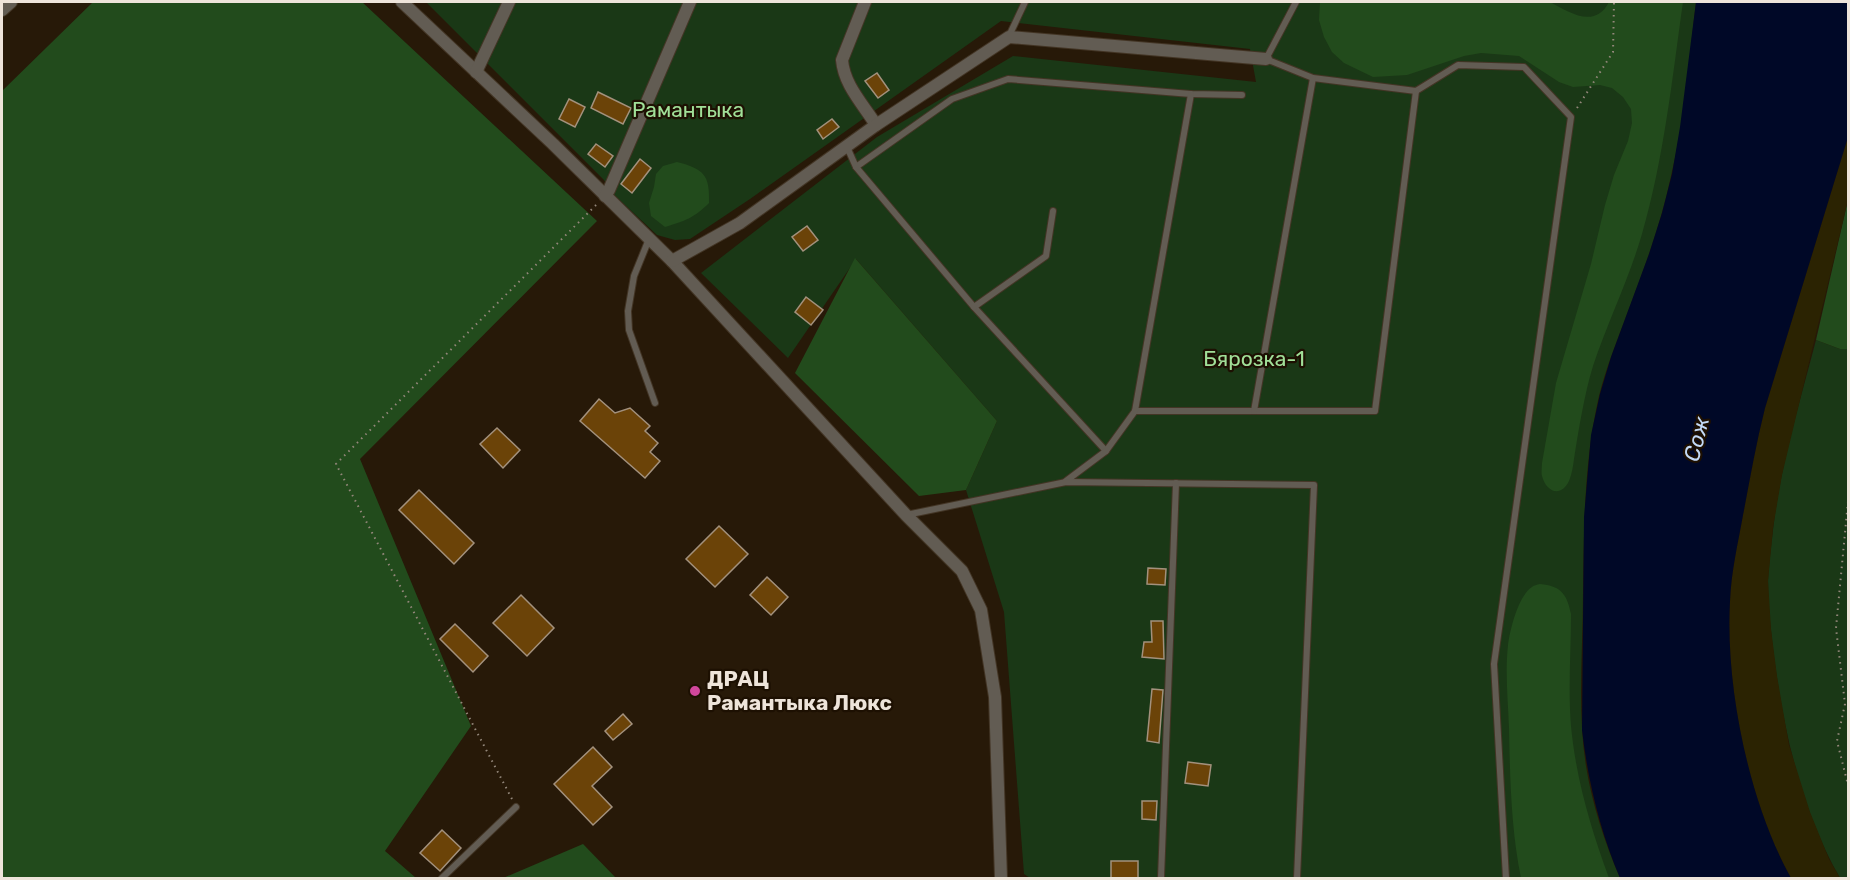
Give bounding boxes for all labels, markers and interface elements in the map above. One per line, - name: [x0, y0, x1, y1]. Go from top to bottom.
- park label: Рамантыка: [632, 97, 744, 122]
- park label: Бярозка-1: [1203, 346, 1305, 371]
- water label: Сож: [1678, 414, 1715, 464]
- place label: ДРАЦ Рамантыка Люкс: [707, 666, 892, 715]
- marker: ДРАЦ Рамантыка Люкс: [688, 684, 702, 698]

